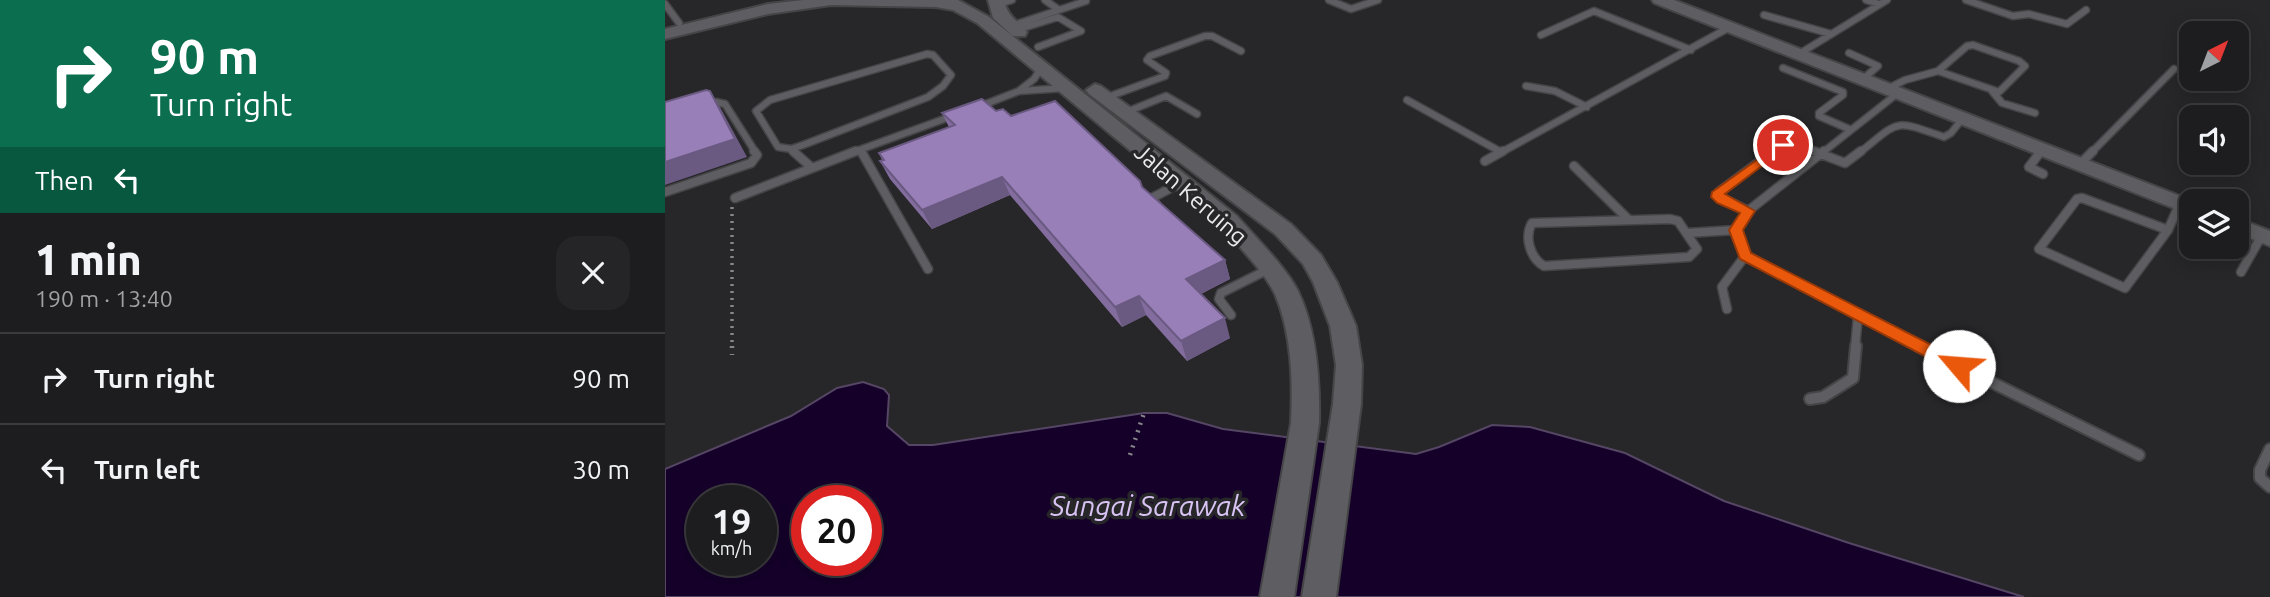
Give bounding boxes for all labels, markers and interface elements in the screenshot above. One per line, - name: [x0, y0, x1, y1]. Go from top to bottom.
- north arrow: [2179, 21, 2249, 91]
- map controls: [2179, 21, 2249, 259]
- icon: right: [35, 28, 126, 119]
- text: 90 m: [150, 28, 259, 83]
- text: Turn right: [150, 86, 292, 122]
- button: sound: [2179, 105, 2249, 175]
- pin: [1753, 115, 1813, 175]
- icon: arrive: [1764, 126, 1802, 164]
- street label: Jalan Keruing: [1130, 139, 1252, 249]
- icon: left: [108, 161, 146, 199]
- text: Then: [35, 166, 94, 195]
- button: layers: [2179, 189, 2249, 259]
- text: 1 min: [35, 236, 142, 283]
- button: close: [556, 236, 630, 310]
- text: 190 m · 13:40: [35, 286, 173, 311]
- position arrow: [1922, 329, 1996, 403]
- icon: right: [35, 360, 73, 398]
- text: Turn right: [94, 364, 215, 393]
- text: 90 m: [572, 364, 630, 393]
- icon: left: [35, 451, 73, 489]
- text: Turn left: [94, 455, 200, 484]
- text: 30 m: [572, 455, 630, 484]
- speed limit sign: 20: [791, 485, 882, 576]
- water label: Sungai Sarawak: [1050, 490, 1246, 521]
- text: 19: [712, 501, 751, 541]
- text: km/h: [711, 538, 752, 558]

